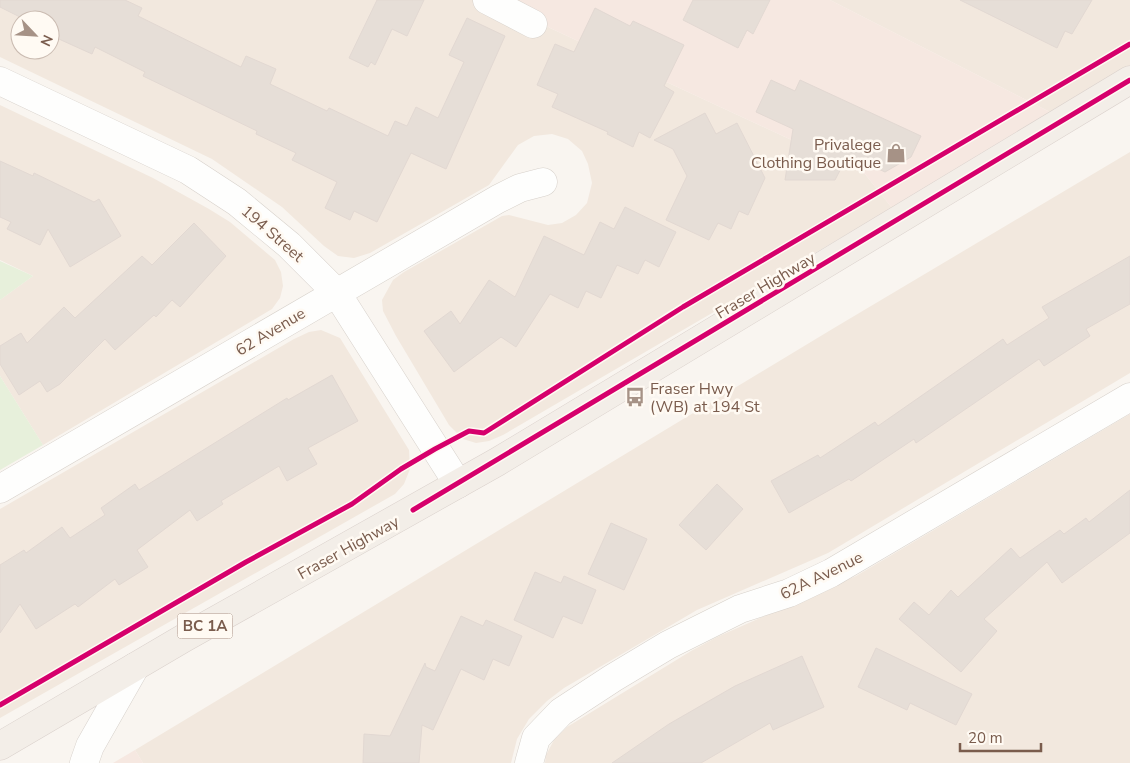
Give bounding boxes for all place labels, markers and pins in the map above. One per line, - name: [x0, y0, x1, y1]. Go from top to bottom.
- place label: Privalege Clothing Boutique: [751, 134, 881, 174]
- shop icon: Privalege Clothing Boutique: [885, 142, 907, 164]
- place label: Fraser Hwy (WB) at 194 St: [650, 378, 760, 418]
- bus stop icon: Fraser Hwy (WB) at 194 St: [624, 386, 646, 408]

